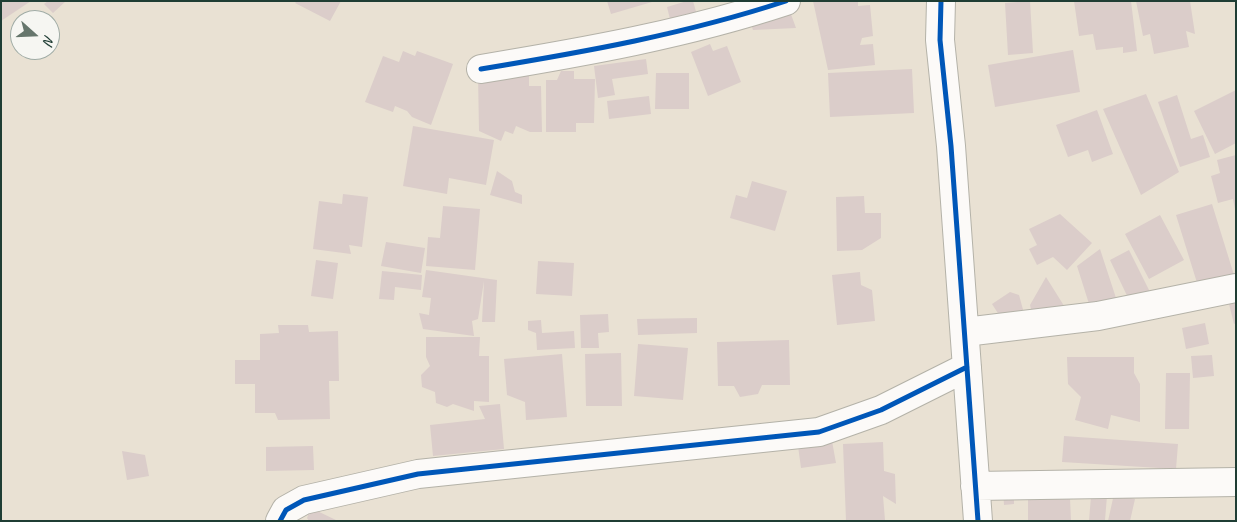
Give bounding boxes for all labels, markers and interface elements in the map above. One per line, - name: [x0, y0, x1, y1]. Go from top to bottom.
- north arrow: [10, 10, 60, 60]
- text: N: [39, 33, 58, 47]

